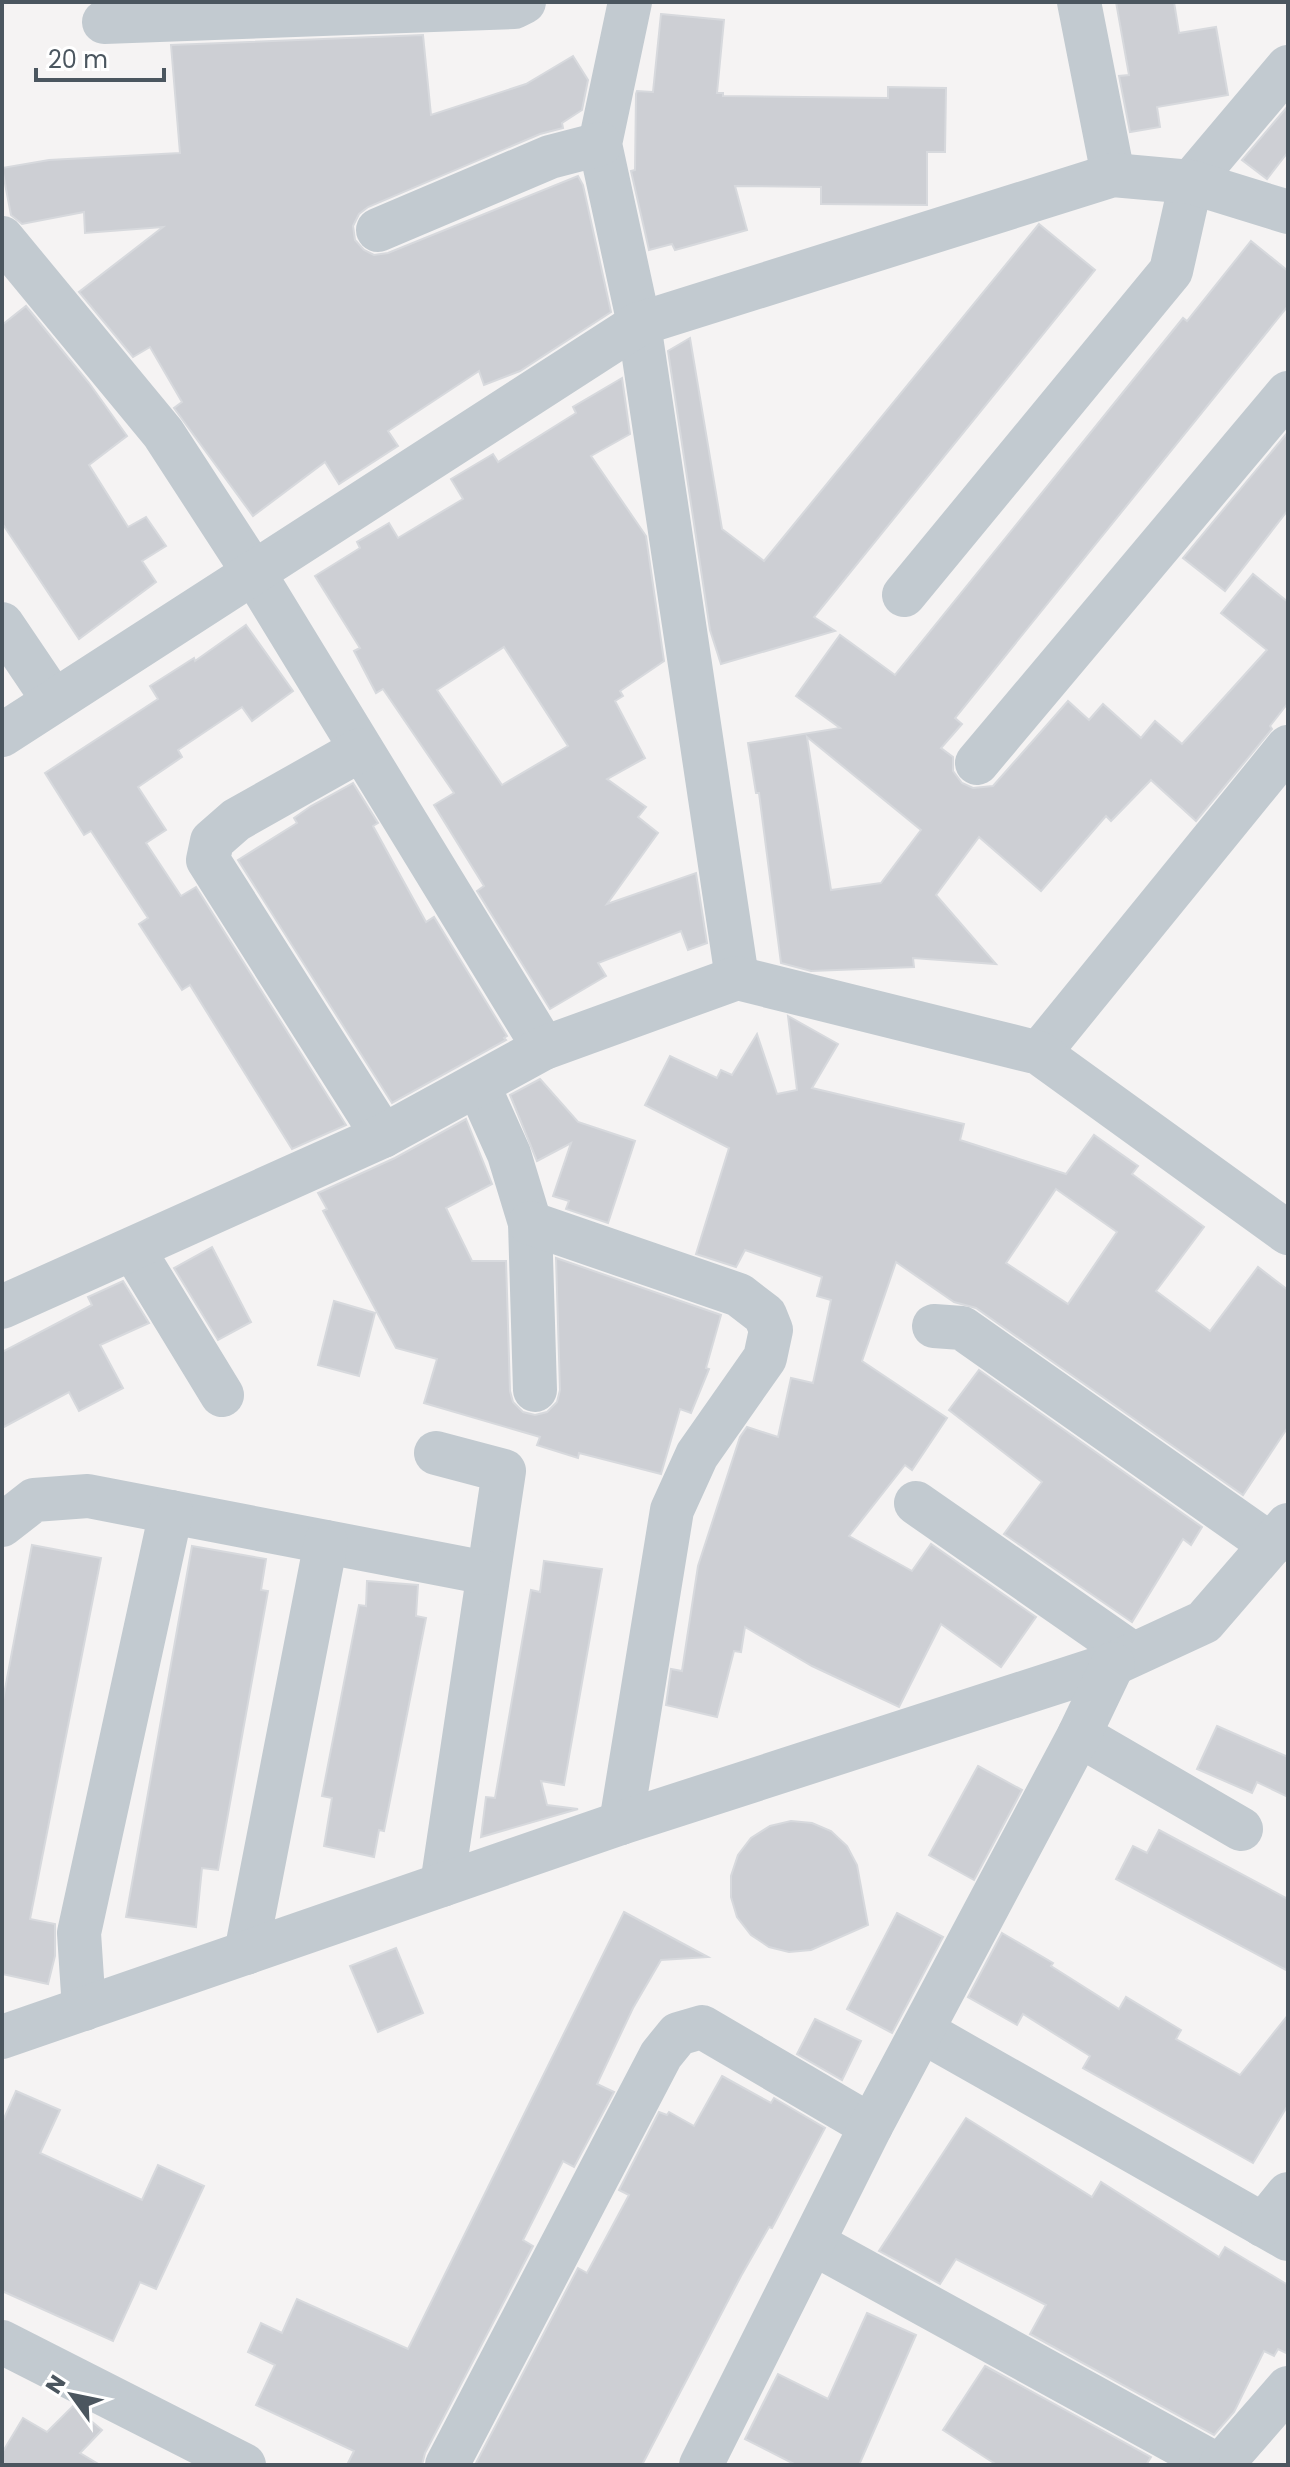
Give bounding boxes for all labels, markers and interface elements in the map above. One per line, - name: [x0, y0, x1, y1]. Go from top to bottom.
- scale bar: [36, 32, 164, 82]
- text: 20 m: [48, 43, 108, 76]
- north arrow: [32, 2355, 112, 2435]
- text: N: [38, 2369, 73, 2400]

